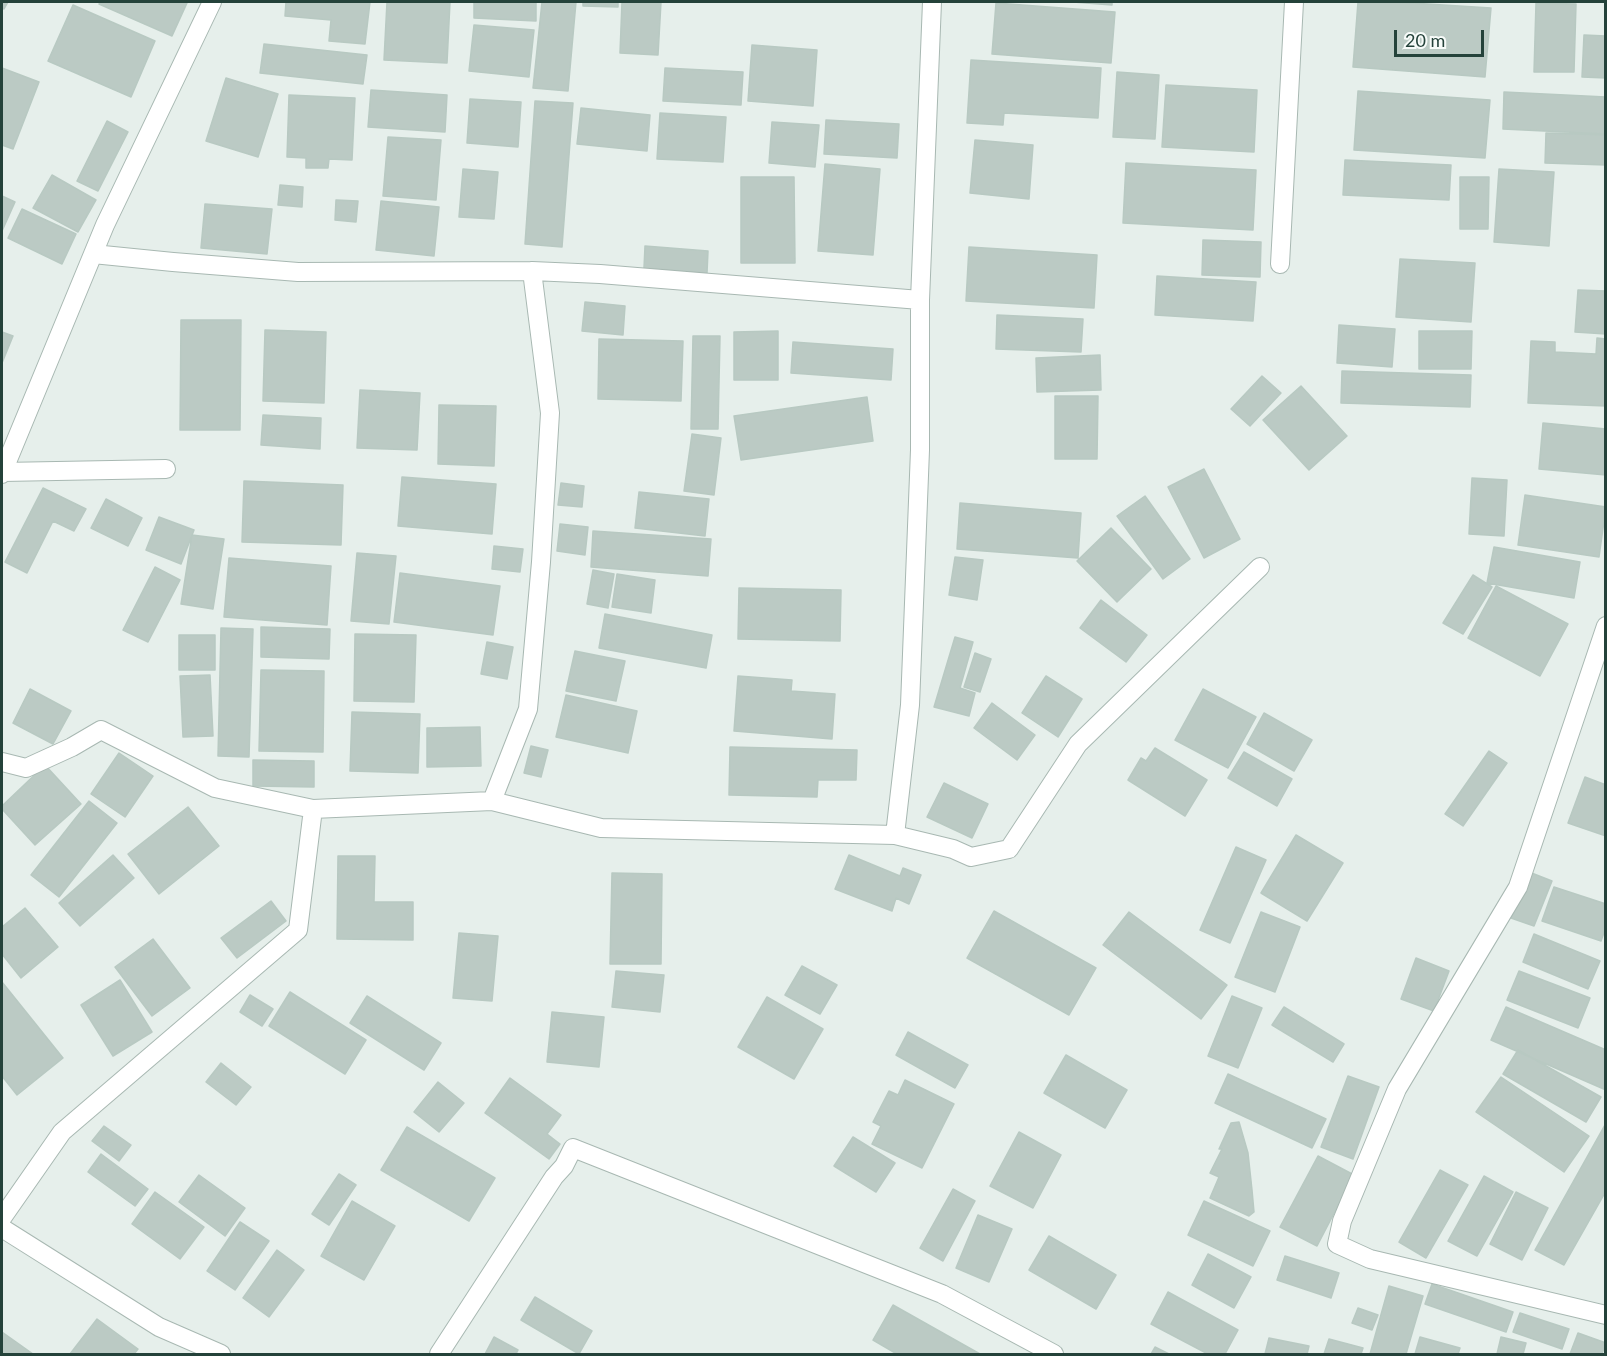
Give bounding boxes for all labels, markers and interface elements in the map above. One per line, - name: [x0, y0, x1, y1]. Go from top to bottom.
- scale bar: [1397, 18, 1487, 56]
- text: 20 m: [1405, 29, 1445, 51]

